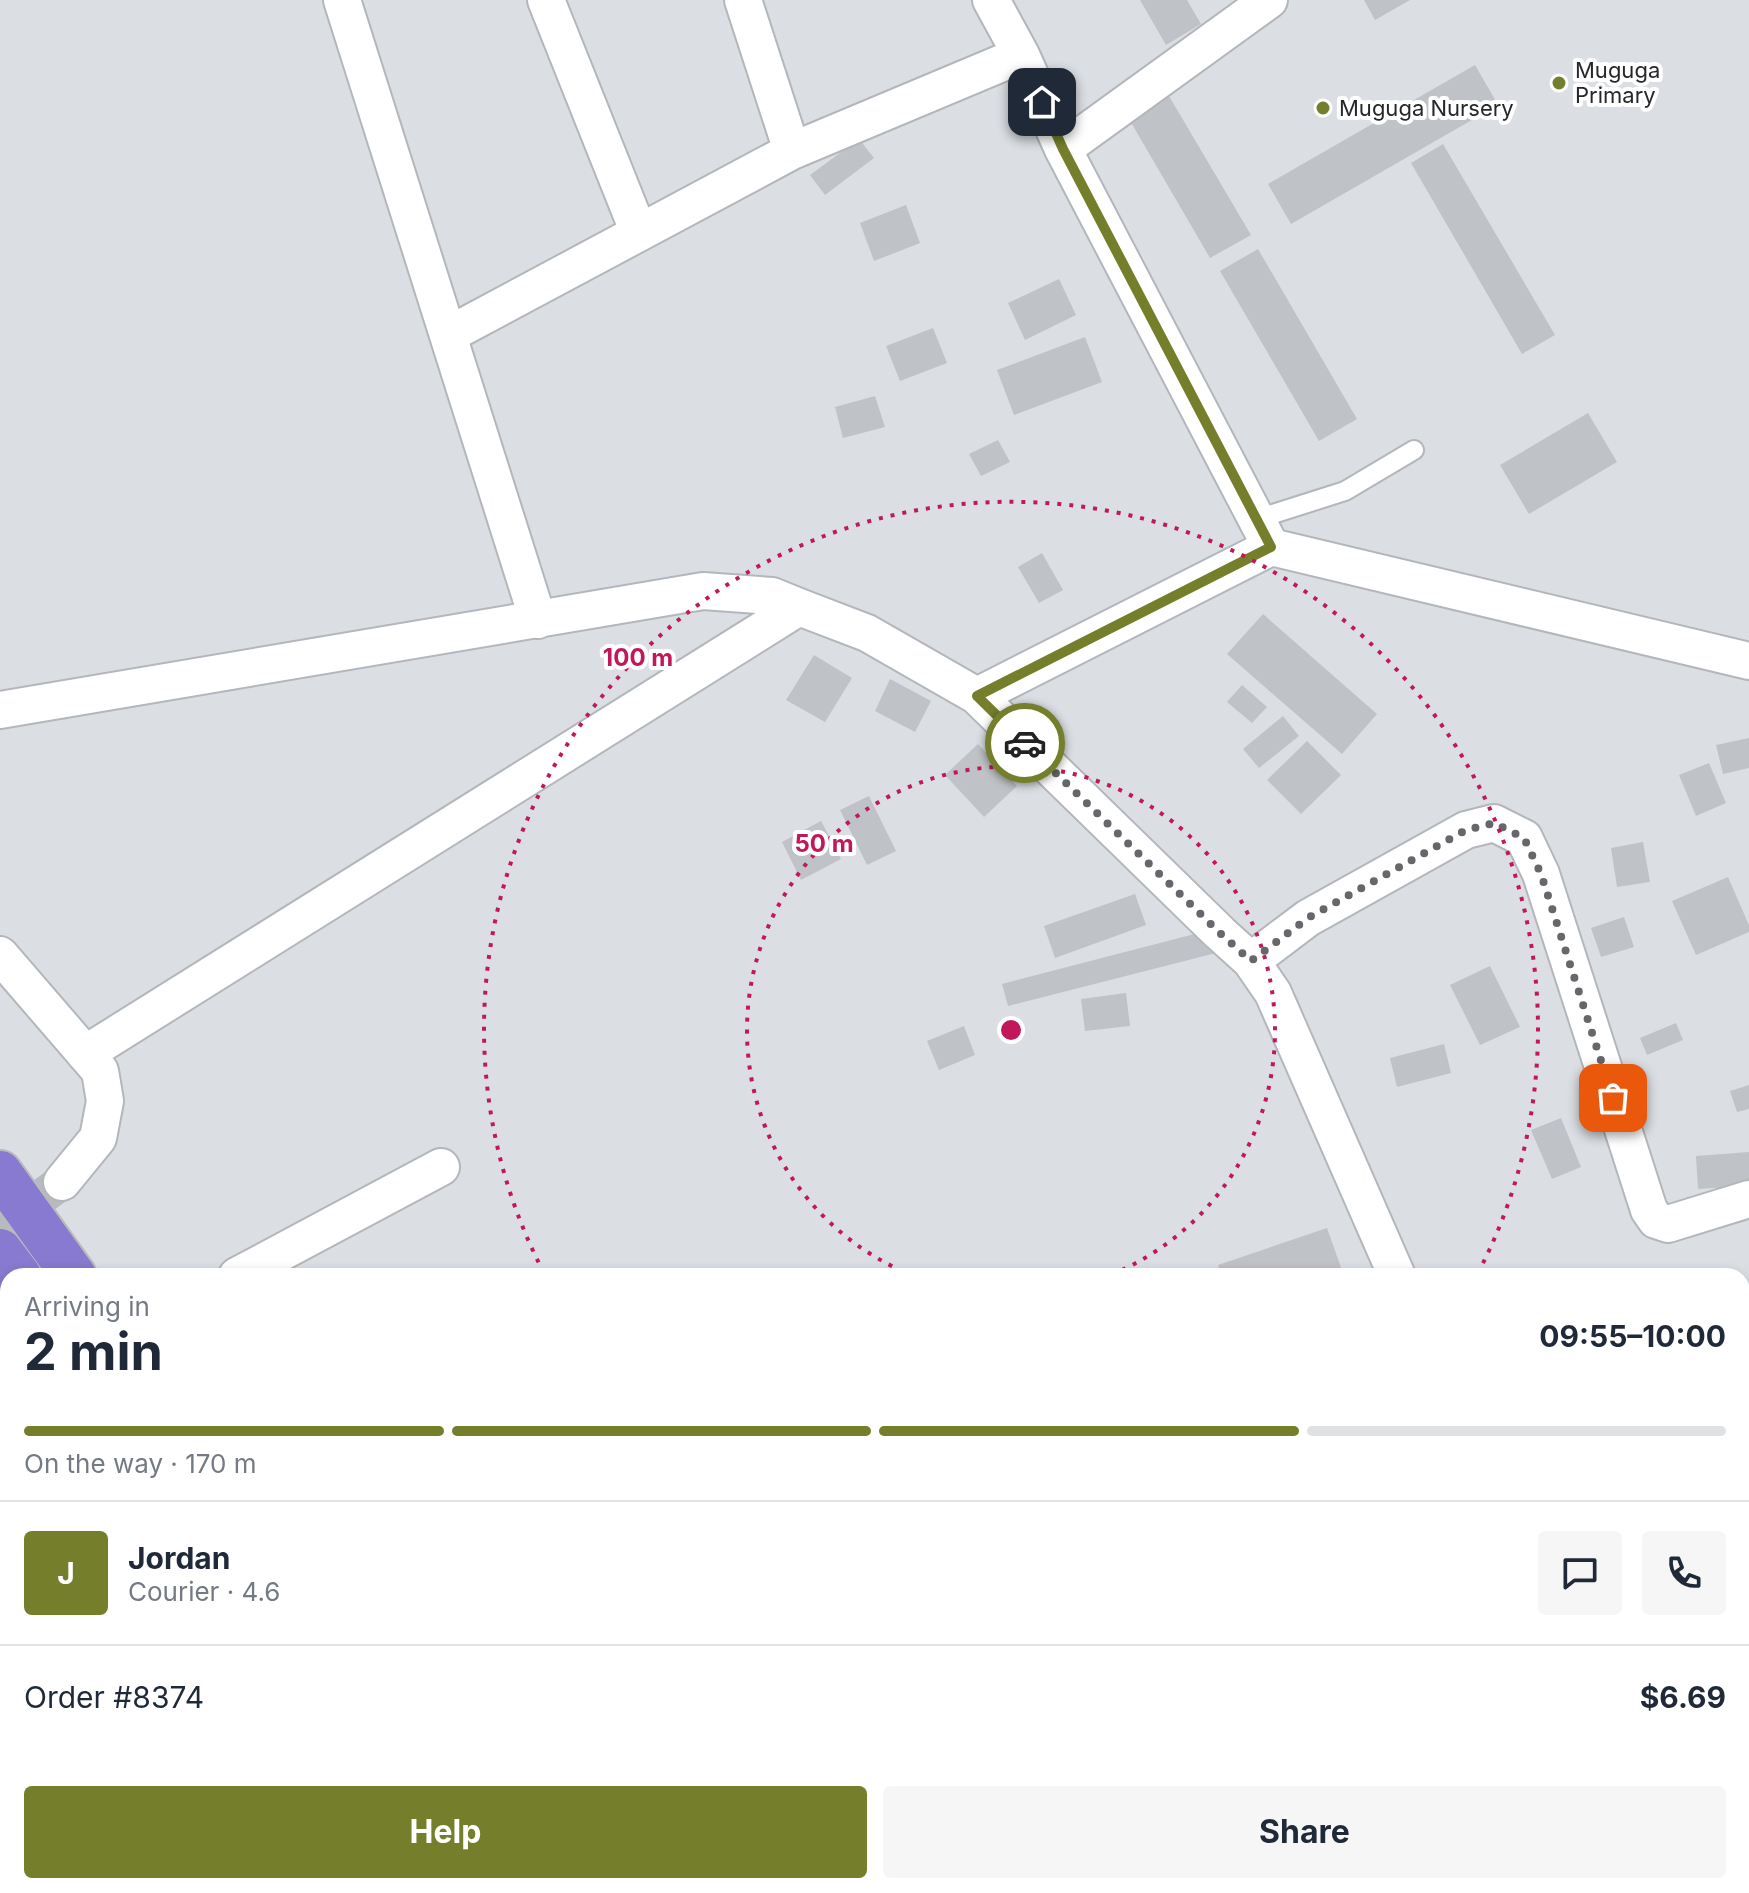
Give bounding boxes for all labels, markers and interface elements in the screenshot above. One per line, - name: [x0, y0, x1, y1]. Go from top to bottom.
- place label: Muguga Primary: [1575, 57, 1660, 108]
- pin: [1008, 68, 1076, 136]
- marker: Muguga Primary: [1550, 74, 1568, 92]
- icon: home: [1020, 80, 1064, 124]
- place label: Muguga Nursery: [1339, 95, 1514, 121]
- marker: Muguga Nursery: [1314, 99, 1332, 117]
- text: 100 m: [603, 643, 673, 672]
- courier: [985, 703, 1065, 783]
- icon: car: [1003, 721, 1047, 765]
- text: 50 m: [794, 829, 854, 858]
- centre of rings: [997, 1016, 1025, 1044]
- pin: [1579, 1064, 1647, 1132]
- icon: bag: [1591, 1076, 1635, 1120]
- text: Arriving in: [24, 1291, 150, 1322]
- text: 09:55–10:00: [1539, 1318, 1726, 1354]
- text: 2 min: [24, 1320, 163, 1383]
- text: On the way · 170 m: [24, 1448, 257, 1479]
- button: chat: [1538, 1531, 1622, 1615]
- button: phone: [1642, 1531, 1726, 1615]
- text: Jordan: [128, 1540, 230, 1576]
- text: J: [57, 1555, 75, 1591]
- text: Courier · 4.6: [128, 1576, 280, 1607]
- text: Order #8374: [24, 1679, 204, 1715]
- text: $6.69: [1640, 1679, 1726, 1715]
- button: Help: [24, 1786, 867, 1878]
- button: Share: [883, 1786, 1726, 1878]

